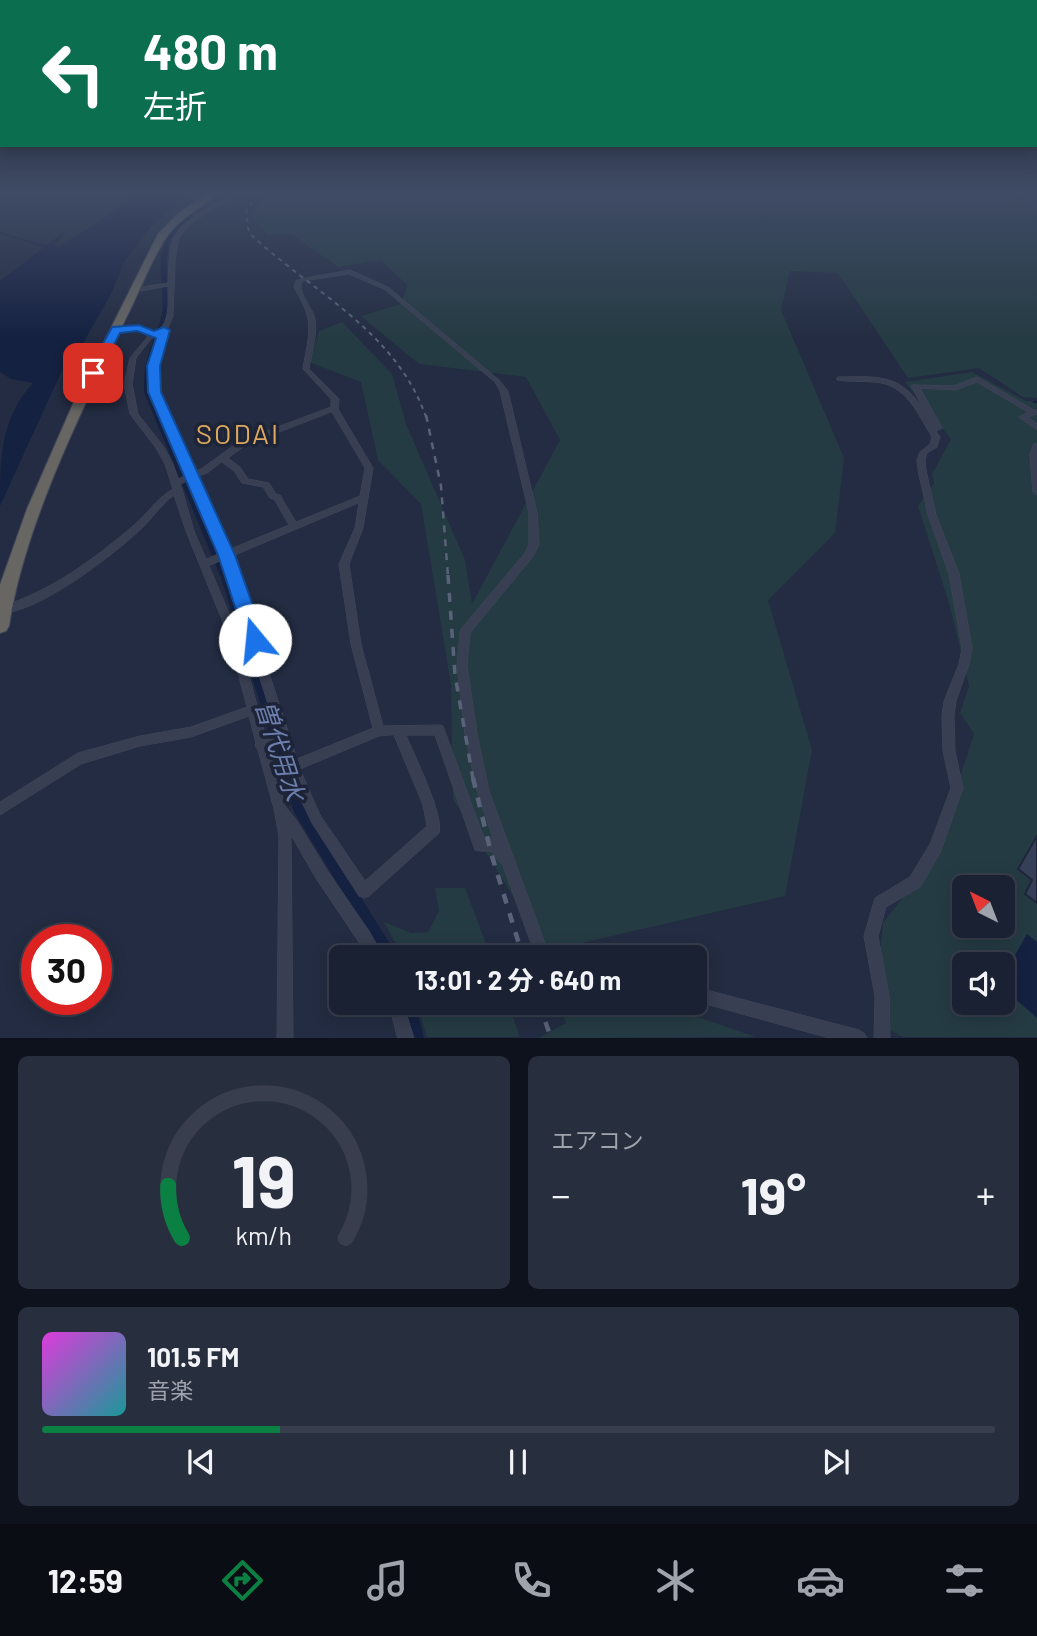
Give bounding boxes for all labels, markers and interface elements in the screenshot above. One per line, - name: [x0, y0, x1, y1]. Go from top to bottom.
- text: 480 m: [143, 21, 278, 80]
- icon: left: [28, 28, 119, 119]
- text: 左折: [143, 86, 207, 124]
- pin: [63, 343, 123, 403]
- icon: arrive: [74, 354, 112, 392]
- district label: SODAI: [196, 416, 280, 450]
- position arrow: [218, 603, 292, 677]
- water label: 曽代用水: [250, 696, 313, 807]
- north arrow: [952, 875, 1015, 938]
- map controls: [952, 875, 1015, 1015]
- speed limit sign: 30: [21, 924, 112, 1015]
- button: sound: [952, 952, 1015, 1015]
- text: 13:01 · 2 分 · 640 m: [415, 964, 621, 995]
- text: エアコン: [552, 1126, 644, 1154]
- text: 19: [232, 1136, 296, 1224]
- text: 19°: [740, 1163, 806, 1225]
- text: −: [552, 1171, 571, 1217]
- text: +: [976, 1171, 995, 1217]
- text: km/h: [235, 1220, 292, 1250]
- text: 101.5 FM: [147, 1341, 239, 1372]
- text: 音楽: [147, 1376, 193, 1404]
- icon: previous: [182, 1443, 220, 1481]
- icon: pause: [499, 1443, 537, 1481]
- icon: next: [817, 1443, 855, 1481]
- icon: directions: [218, 1556, 267, 1605]
- icon: music: [363, 1556, 412, 1605]
- icon: phone: [507, 1556, 556, 1605]
- icon: climate: [651, 1556, 700, 1605]
- icon: car: [796, 1556, 845, 1605]
- icon: filters: [940, 1556, 989, 1605]
- text: 12:59: [48, 1561, 123, 1599]

